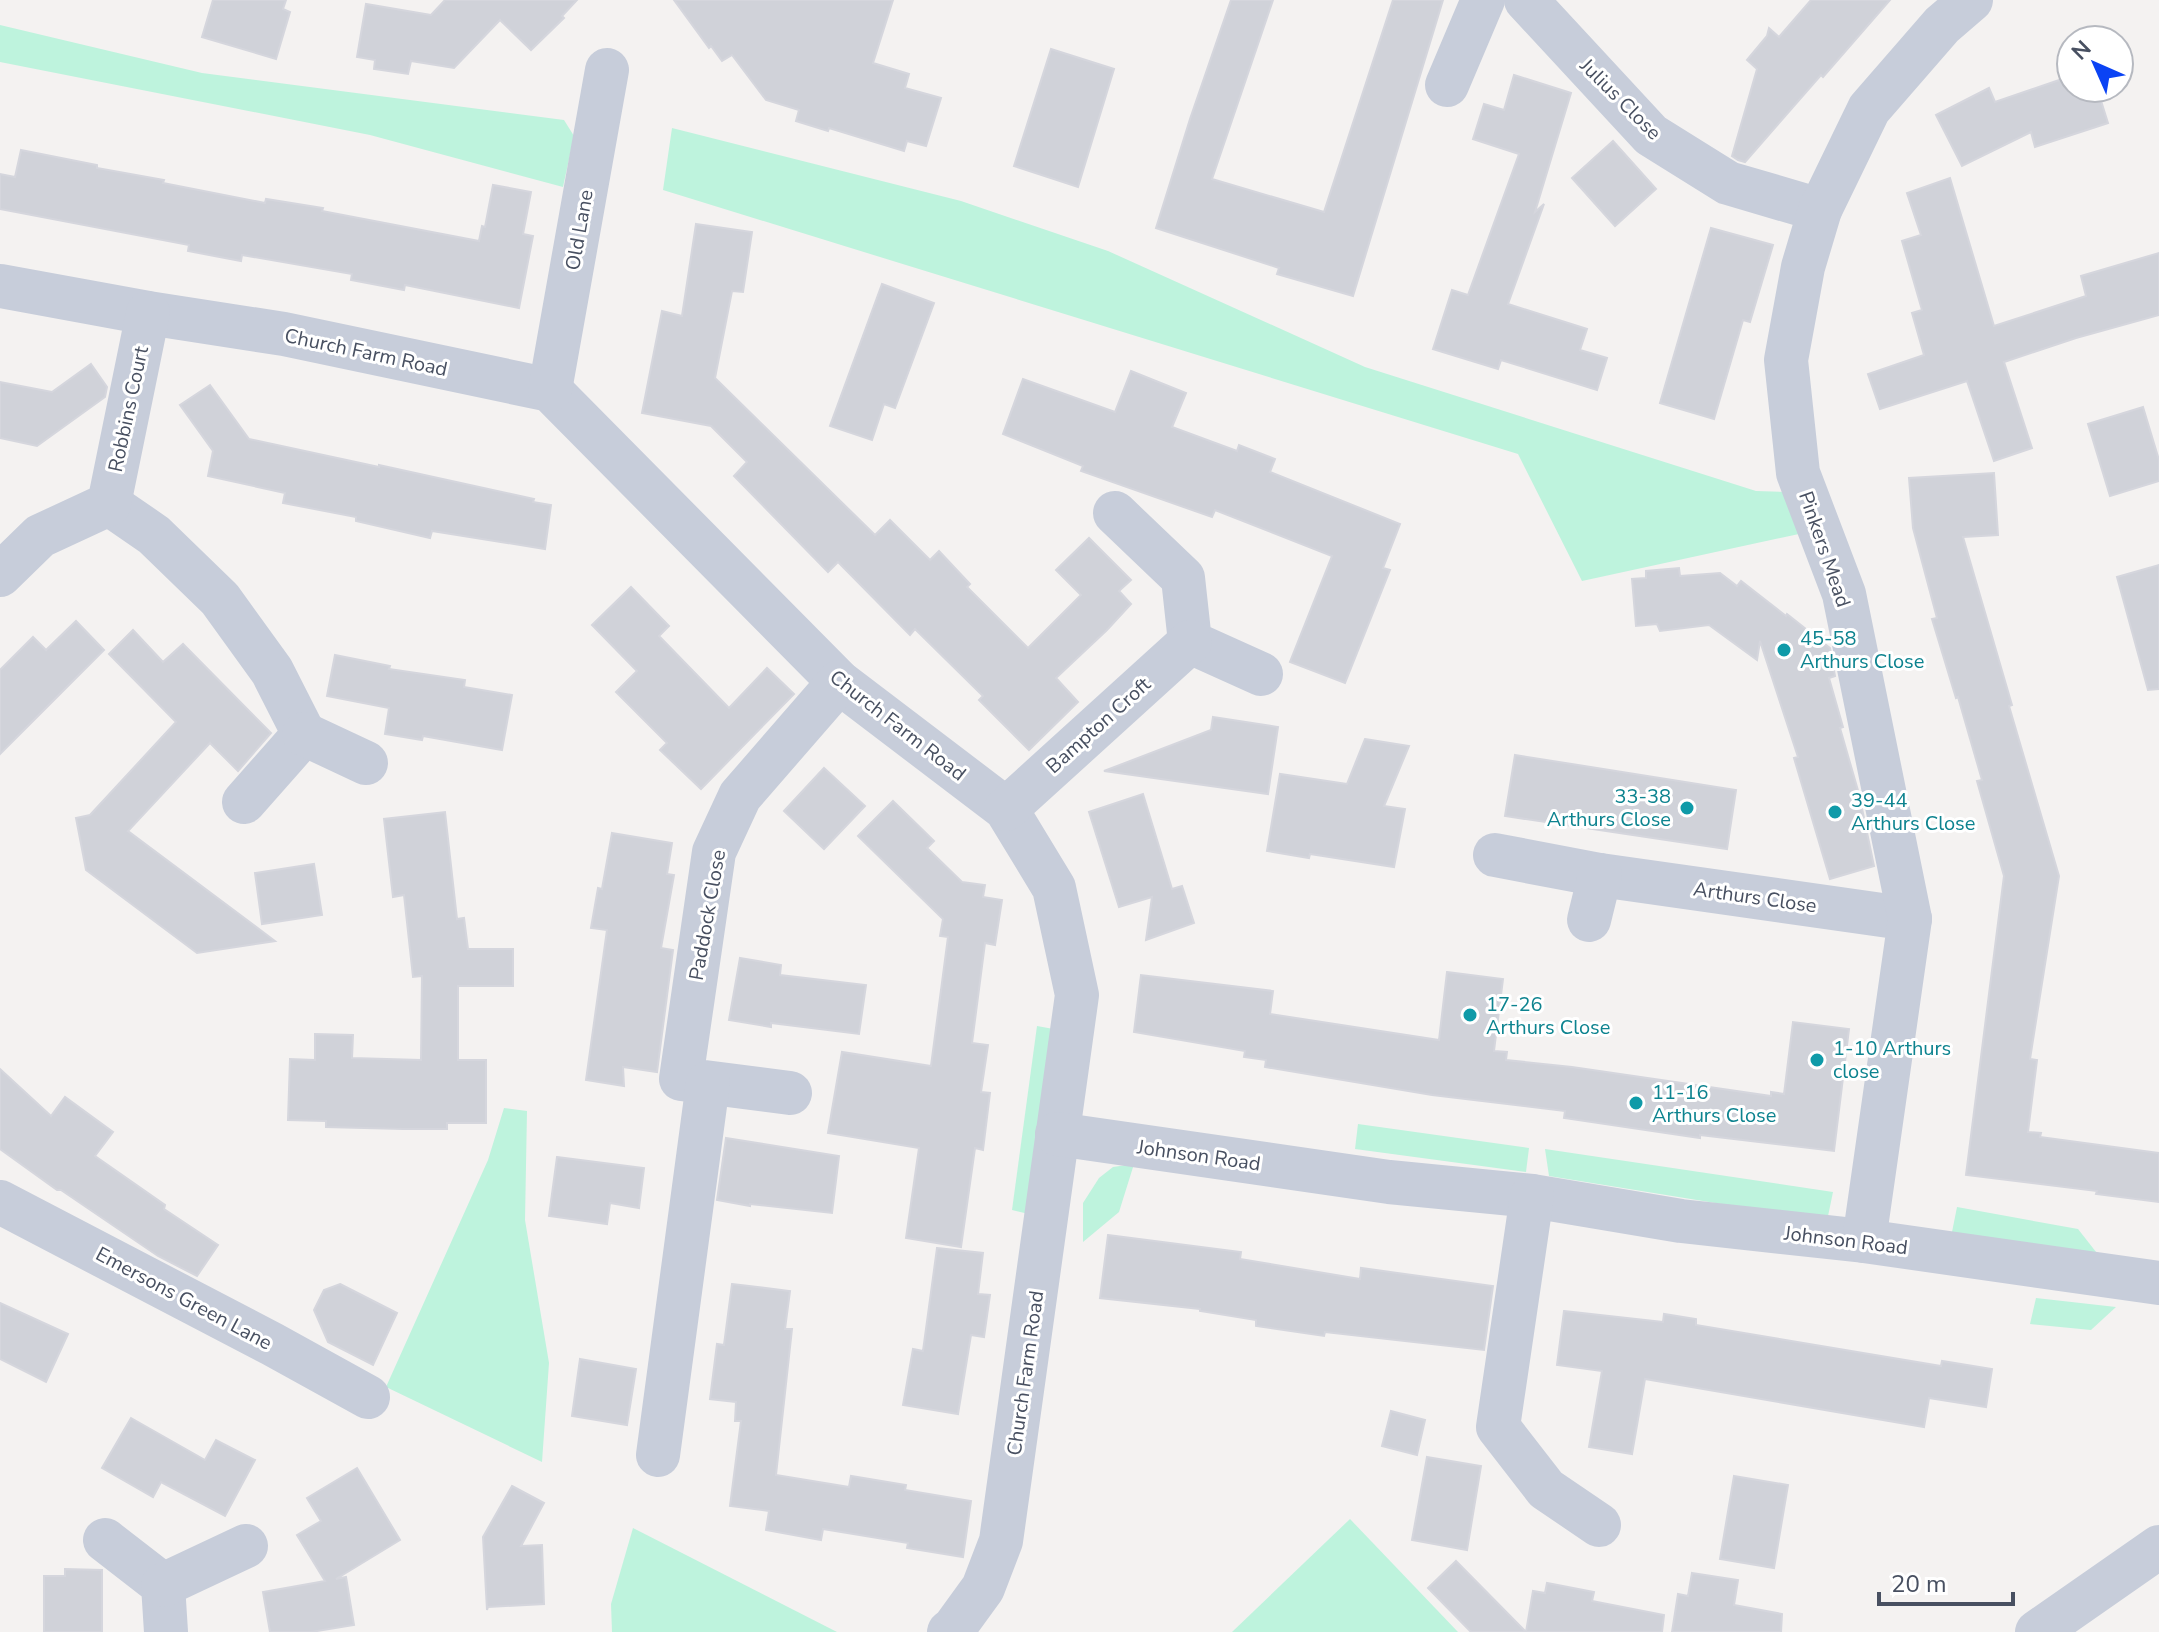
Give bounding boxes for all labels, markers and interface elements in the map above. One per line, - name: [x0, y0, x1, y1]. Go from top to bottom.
- north arrow: [2055, 24, 2135, 104]
- text: N: [2065, 34, 2098, 67]
- street label: Julius Close: [1573, 52, 1667, 146]
- street label: Old Lane: [559, 188, 600, 273]
- street label: Church Farm Road: [282, 322, 450, 383]
- street label: Robbins Court: [102, 343, 155, 475]
- street label: Pinkers Mead: [1792, 488, 1857, 611]
- place label: 45-58 Arthurs Close: [1800, 625, 1924, 675]
- marker: 45-58 Arthurs Close: [1775, 641, 1793, 659]
- street label: Church Farm Road: [824, 664, 971, 787]
- street label: Bampton Croft: [1040, 671, 1157, 780]
- place label: 33-38 Arthurs Close: [1547, 783, 1671, 833]
- place label: 39-44 Arthurs Close: [1851, 787, 1975, 837]
- marker: 33-38 Arthurs Close: [1678, 799, 1696, 817]
- marker: 39-44 Arthurs Close: [1826, 803, 1844, 821]
- street label: Paddock Close: [683, 848, 732, 983]
- street label: Arthurs Close: [1691, 875, 1818, 920]
- place label: 17-26 Arthurs Close: [1486, 991, 1610, 1041]
- marker: 17-26 Arthurs Close: [1461, 1006, 1479, 1024]
- place label: 1-10 Arthurs close: [1833, 1035, 1951, 1085]
- marker: 1-10 Arthurs close: [1808, 1051, 1826, 1069]
- place label: 11-16 Arthurs Close: [1652, 1079, 1776, 1129]
- marker: 11-16 Arthurs Close: [1627, 1094, 1645, 1112]
- street label: Johnson Road: [1135, 1133, 1262, 1177]
- street label: Johnson Road: [1782, 1219, 1909, 1261]
- street label: Emersons Green Lane: [91, 1240, 277, 1356]
- street label: Church Farm Road: [1001, 1289, 1050, 1457]
- scale bar: [1879, 1556, 2013, 1606]
- text: 20 m: [1891, 1568, 1947, 1600]

